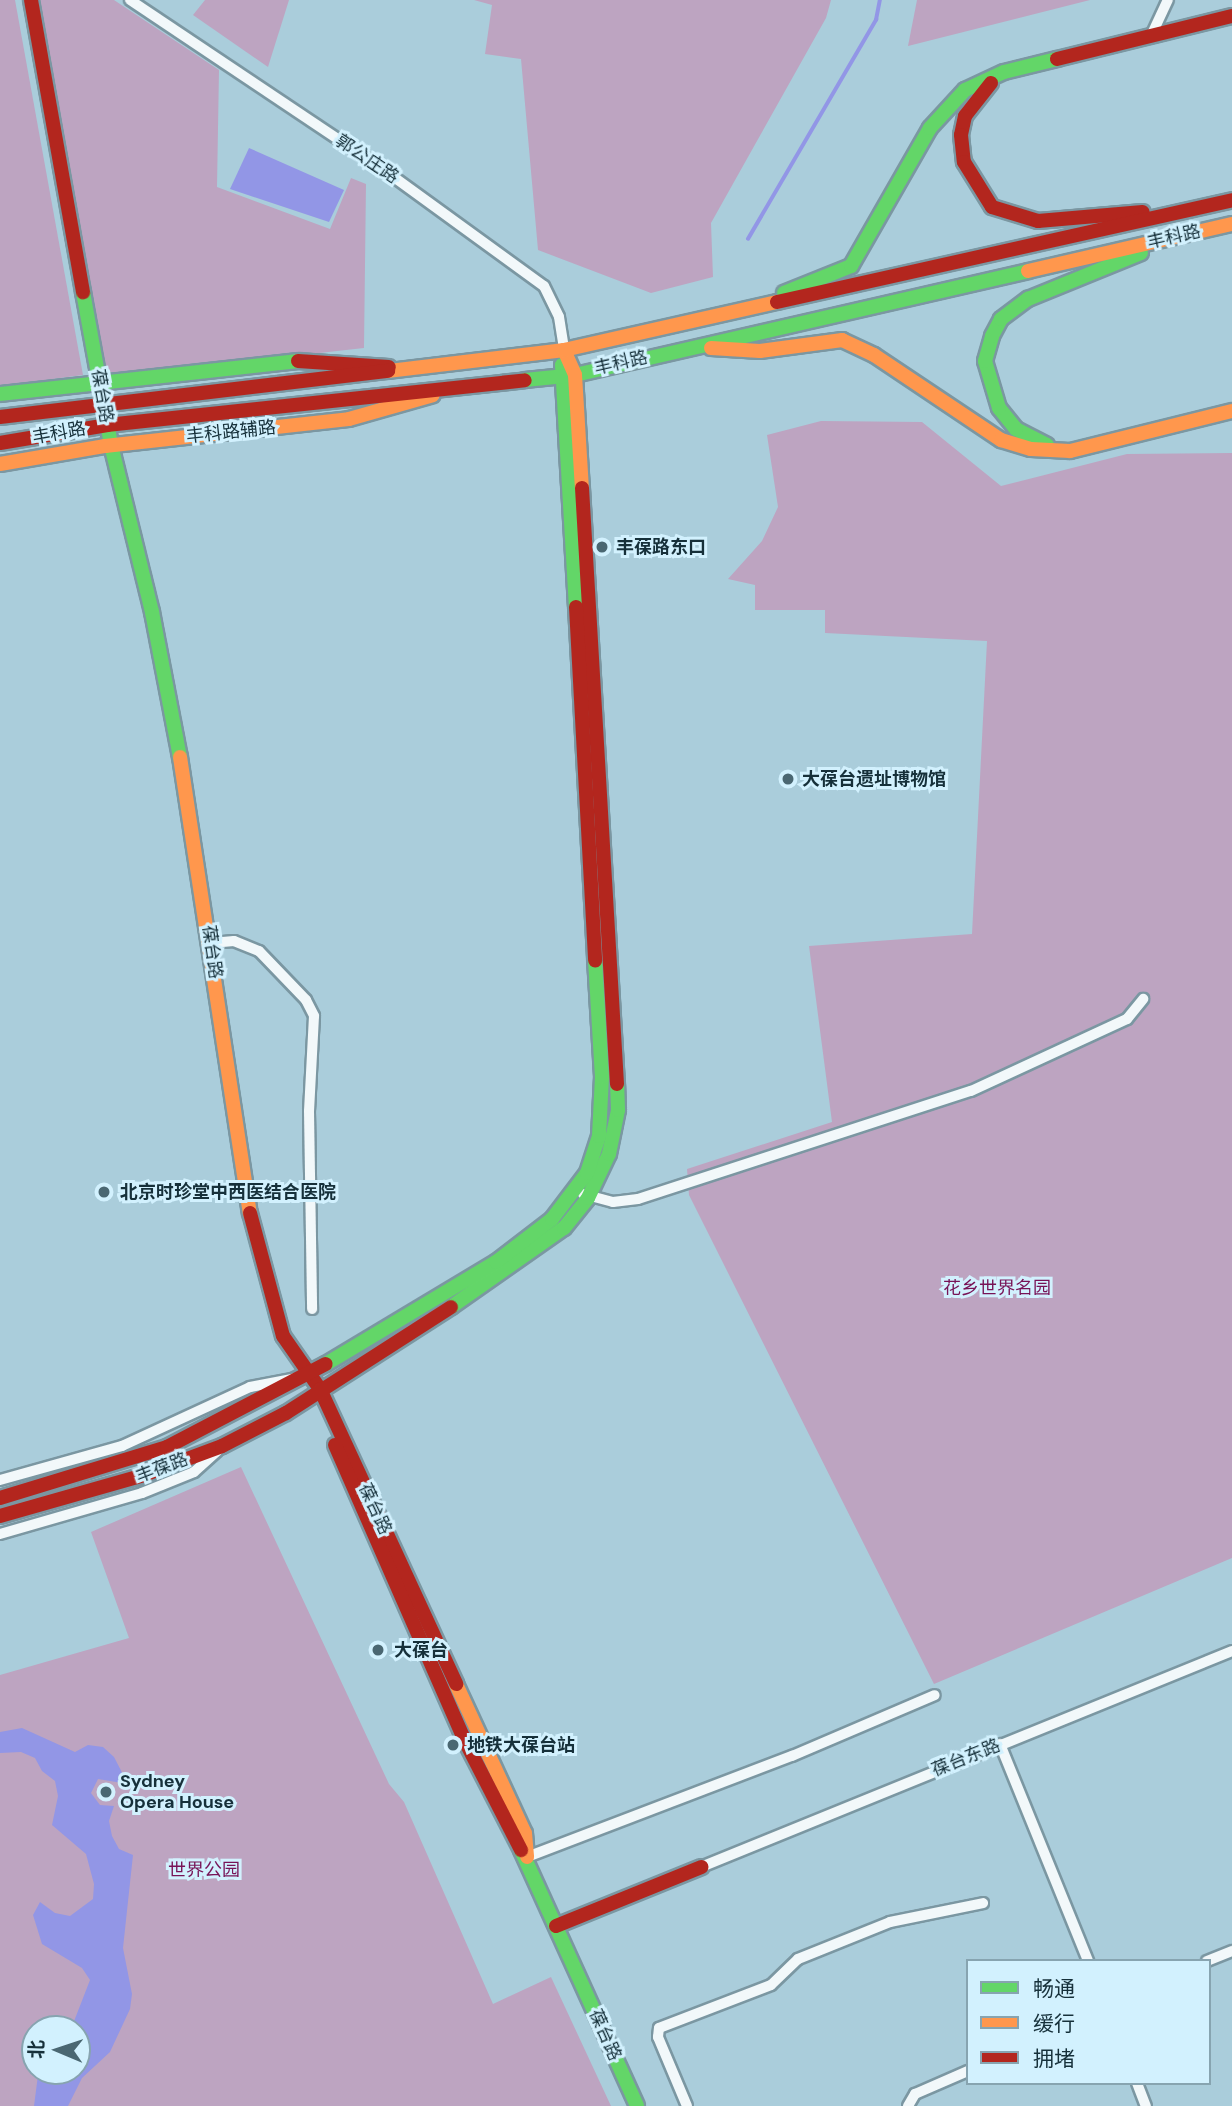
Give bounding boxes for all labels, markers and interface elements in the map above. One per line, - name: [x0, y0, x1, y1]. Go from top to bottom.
- street label: 郭公庄路: [331, 130, 403, 188]
- street label: 丰科路: [1145, 220, 1203, 254]
- street label: 丰科路: [592, 346, 650, 380]
- street label: 葆台路: [87, 368, 117, 424]
- street label: 丰科路辅路: [185, 417, 277, 447]
- street label: 丰科路: [31, 418, 87, 448]
- place label: 丰葆路东口: [616, 536, 706, 558]
- marker: 丰葆路东口: [594, 539, 610, 555]
- place label: 大葆台遗址博物馆: [802, 768, 946, 790]
- marker: 大葆台遗址博物馆: [780, 771, 796, 787]
- street label: 葆台路: [198, 924, 226, 980]
- place label: 北京时珍堂中西医结合医院: [120, 1181, 336, 1203]
- marker: 北京时珍堂中西医结合医院: [94, 1182, 114, 1202]
- park label: 花乡世界名园: [943, 1277, 1051, 1299]
- street label: 丰葆路: [133, 1448, 191, 1488]
- street label: 葆台路: [354, 1480, 396, 1538]
- place label: 大葆台: [394, 1639, 448, 1661]
- marker: 大葆台: [368, 1640, 388, 1660]
- place label: 地铁大葆台站: [467, 1734, 575, 1756]
- street label: 葆台东路: [929, 1735, 1003, 1781]
- marker: 地铁大葆台站: [445, 1737, 461, 1753]
- place label: Sydney Opera House: [120, 1771, 234, 1814]
- marker: Sydney Opera House: [98, 1784, 114, 1800]
- park label: 世界公园: [168, 1859, 240, 1881]
- legend: [966, 1959, 1211, 2085]
- text: 畅通: [1033, 1975, 1075, 2003]
- street label: 葆台路: [584, 2006, 626, 2064]
- text: 缓行: [1033, 2010, 1075, 2038]
- north arrow: [21, 2015, 91, 2085]
- text: 北: [24, 2039, 49, 2059]
- text: 拥堵: [1033, 2045, 1075, 2073]

